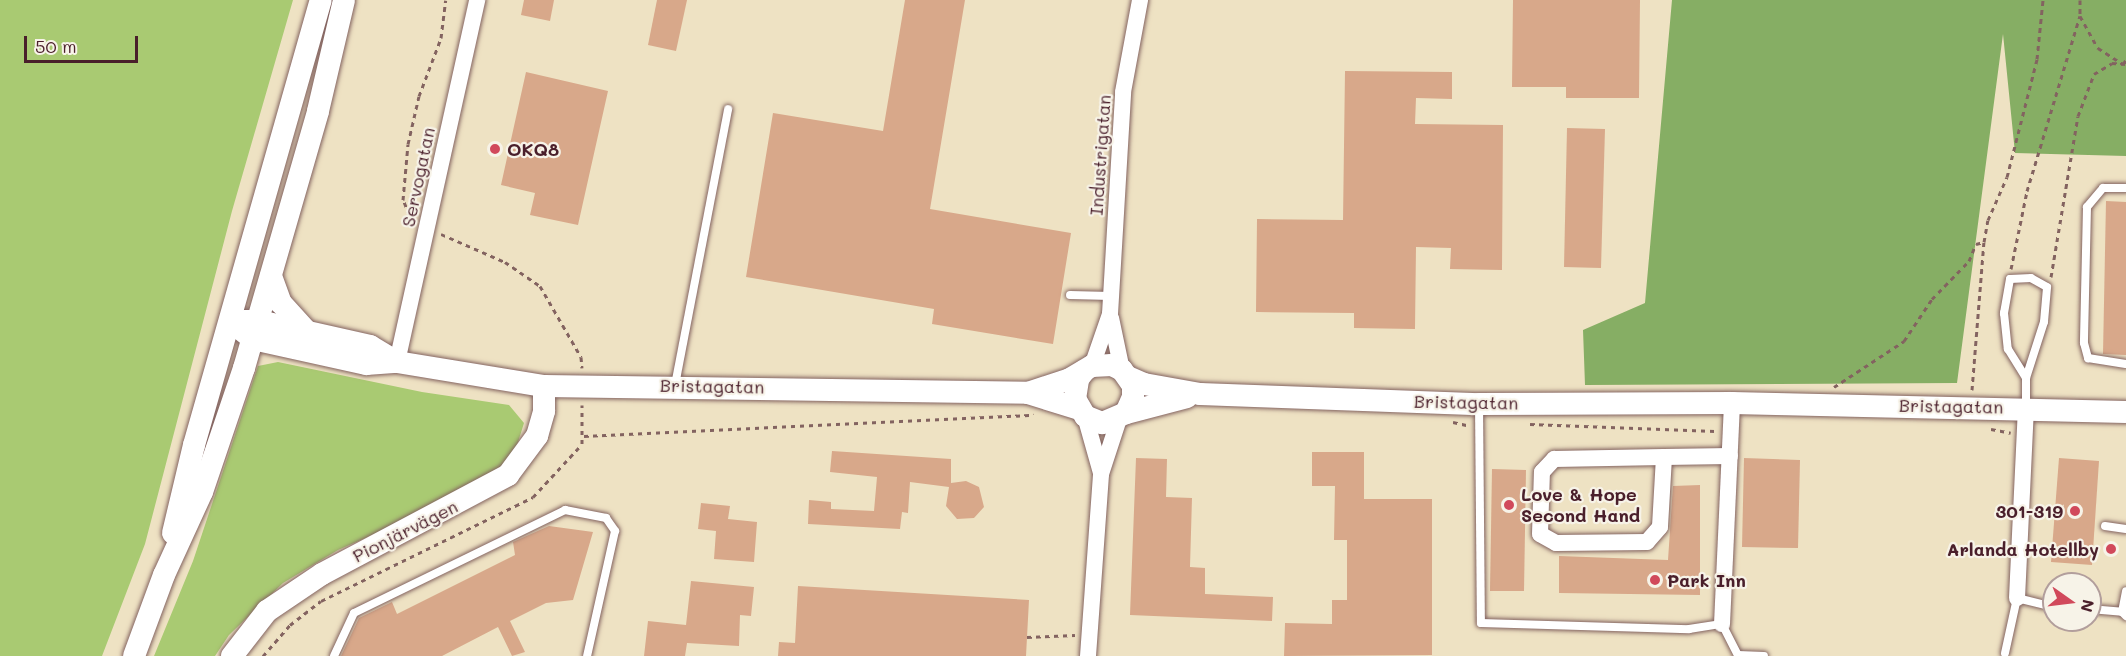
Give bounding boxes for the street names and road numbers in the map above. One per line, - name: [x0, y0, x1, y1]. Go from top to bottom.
- street label: Industrigatan: [1085, 94, 1115, 216]
- street label: Servogatan: [397, 125, 439, 229]
- street label: Bristagatan: [660, 374, 764, 398]
- street label: Bristagatan: [1414, 390, 1518, 414]
- street label: Bristagatan: [1899, 394, 2003, 418]
- street label: Pionjärvägen: [349, 495, 461, 567]

